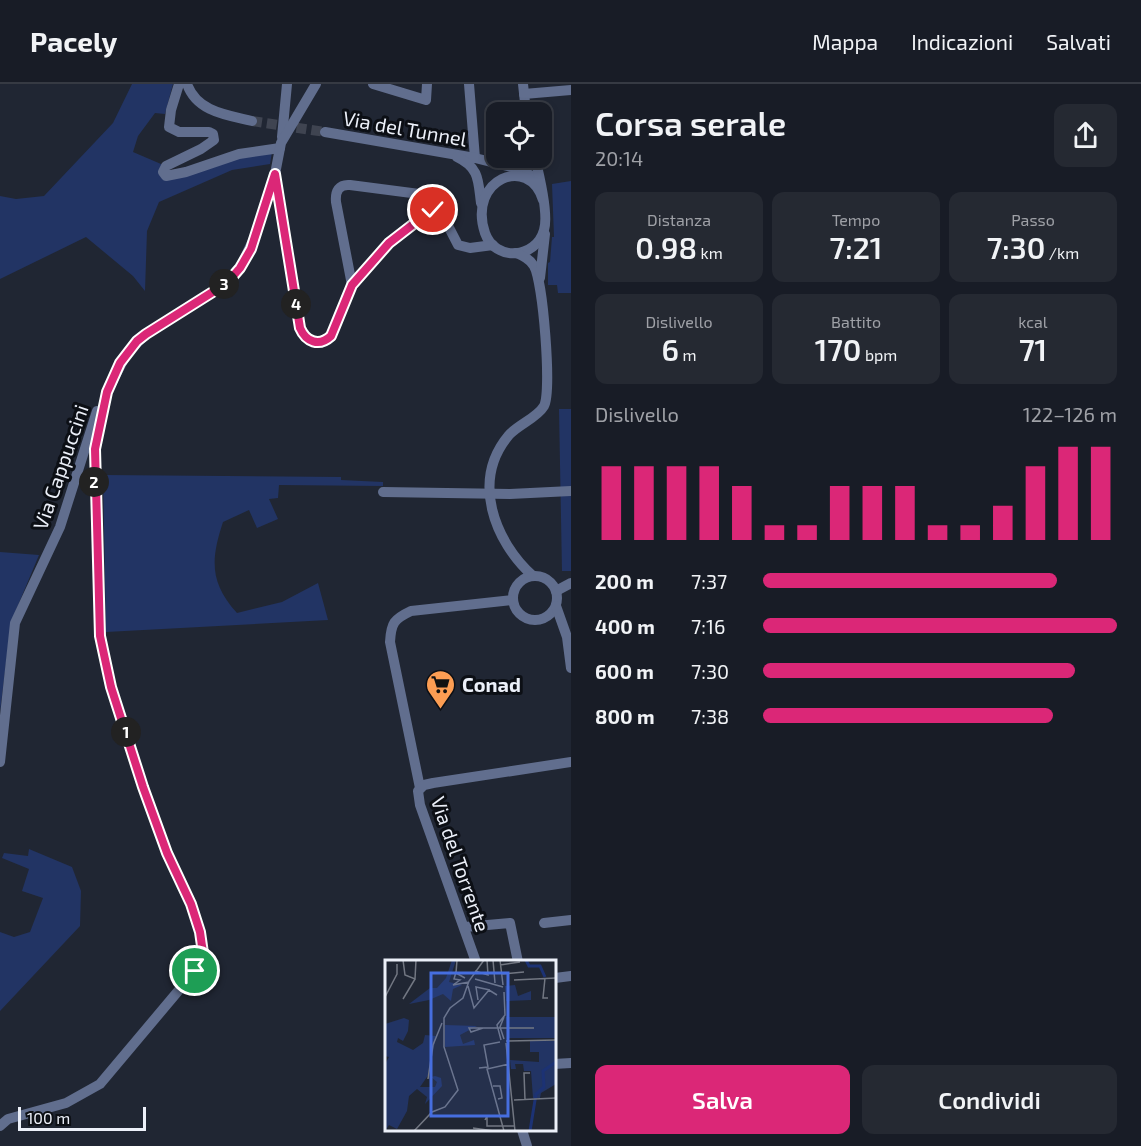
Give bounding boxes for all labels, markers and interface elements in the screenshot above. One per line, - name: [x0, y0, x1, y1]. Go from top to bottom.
- text: Pacely: [30, 24, 117, 58]
- text: Mappa: [812, 29, 878, 54]
- text: Indicazioni: [911, 29, 1013, 54]
- text: Salvati: [1046, 29, 1111, 54]
- map controls: [486, 102, 552, 168]
- button: locate: [486, 102, 552, 168]
- text: Corsa serale: [595, 103, 786, 143]
- button: share: [1054, 104, 1117, 167]
- street label: Via del Tunnel: [341, 105, 469, 151]
- text: 20:14: [595, 146, 643, 170]
- pin: [407, 184, 458, 235]
- icon: check: [416, 193, 449, 226]
- text: Distanza: [647, 210, 711, 229]
- text: Tempo: [832, 210, 880, 229]
- text: Passo: [1011, 210, 1055, 229]
- text: 0.98: [635, 229, 697, 265]
- text: 7:21: [830, 229, 882, 265]
- text: 7:30: [987, 229, 1045, 265]
- text: km: [697, 243, 723, 262]
- text: /km: [1045, 243, 1079, 262]
- pin: 3: [209, 269, 239, 299]
- text: 3: [219, 274, 229, 293]
- pin: 4: [281, 289, 311, 319]
- text: 4: [291, 294, 301, 313]
- text: Dislivello: [645, 312, 713, 331]
- text: Battito: [831, 312, 881, 331]
- text: kcal: [1018, 312, 1048, 331]
- text: 6: [661, 331, 679, 367]
- text: 170: [815, 331, 861, 367]
- text: 71: [1019, 331, 1047, 367]
- text: m: [679, 345, 697, 364]
- text: bpm: [861, 345, 897, 364]
- street label: Via Cappuccini: [27, 401, 93, 533]
- text: Dislivello: [595, 402, 679, 426]
- text: 122–126 m: [1023, 402, 1117, 426]
- pin: 2: [79, 467, 109, 497]
- text: 2: [89, 472, 99, 491]
- text: 200 m: [595, 569, 654, 593]
- text: 7:37: [691, 569, 727, 593]
- text: 400 m: [595, 614, 655, 638]
- text: 7:16: [691, 614, 725, 638]
- text: 600 m: [595, 659, 654, 683]
- text: 7:30: [691, 659, 729, 683]
- supermarket icon: Conad: [425, 668, 457, 710]
- place label: Conad: [462, 672, 521, 696]
- text: 800 m: [595, 704, 655, 728]
- text: 7:38: [691, 704, 729, 728]
- pin: 1: [111, 717, 141, 747]
- text: 1: [123, 722, 129, 741]
- street label: Via del Torrente: [427, 793, 495, 935]
- pin: [169, 945, 220, 996]
- icon: arrive: [178, 954, 211, 987]
- inset map: [385, 960, 556, 1131]
- button: Salva: [595, 1065, 850, 1134]
- button: Condividi: [862, 1065, 1117, 1134]
- scale bar: [18, 1104, 146, 1132]
- text: 100 m: [27, 1108, 70, 1127]

